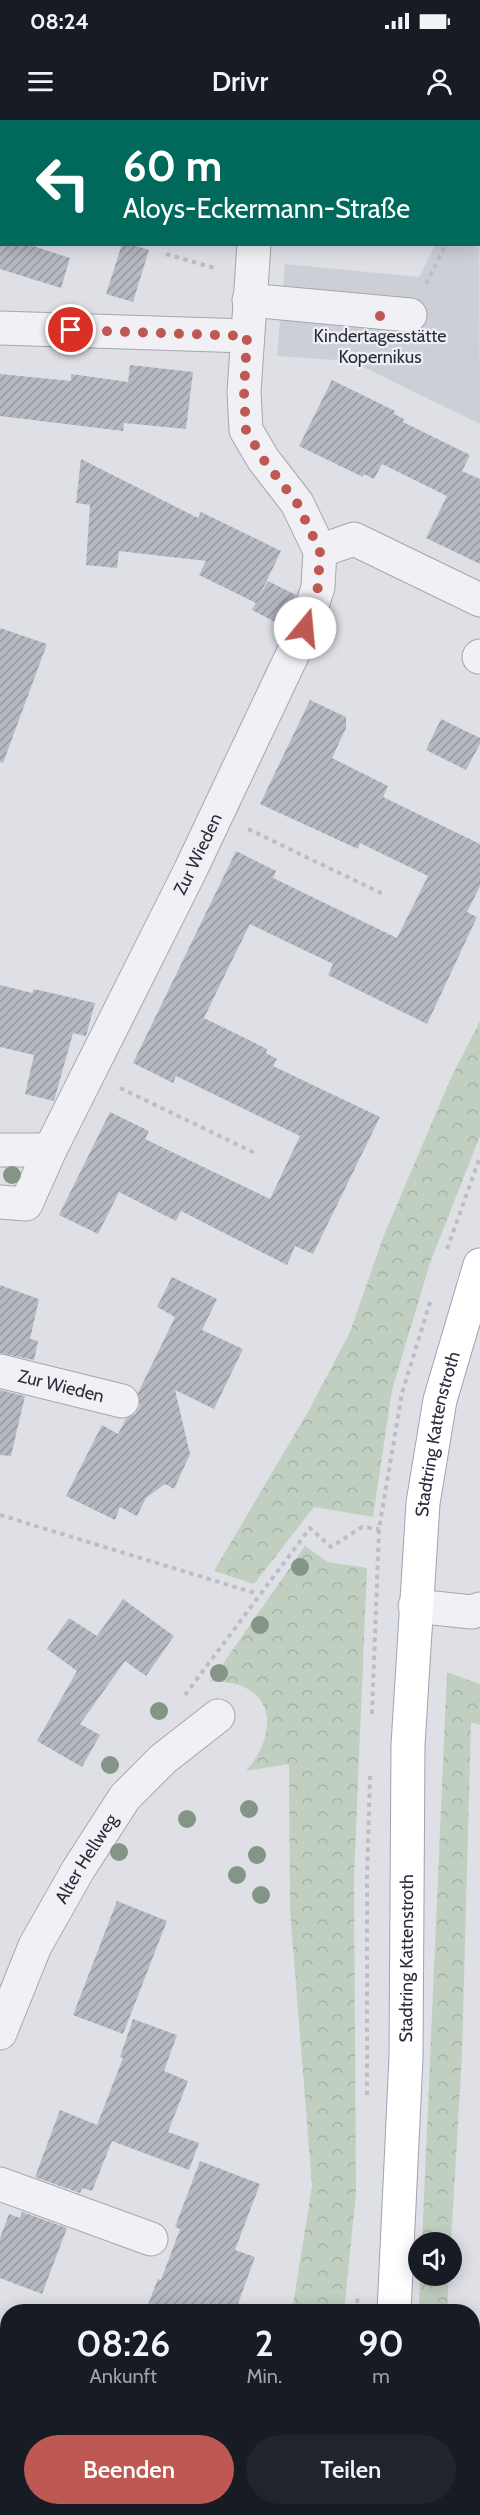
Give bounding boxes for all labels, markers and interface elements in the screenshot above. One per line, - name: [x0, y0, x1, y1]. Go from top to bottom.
- text: 08:24: [30, 8, 89, 35]
- icon: menu: [24, 65, 57, 98]
- text: Drivr: [212, 65, 268, 98]
- icon: person: [423, 65, 456, 98]
- text: 60 m: [123, 140, 222, 192]
- icon: left: [24, 144, 102, 222]
- text: Aloys-Eckermann-Straße: [123, 192, 410, 225]
- pin: [45, 304, 96, 355]
- marker: Kindertagesstätte Kopernikus: [373, 309, 387, 323]
- icon: arrive: [54, 313, 87, 346]
- place label: Kindertagesstätte Kopernikus: [314, 325, 447, 368]
- position arrow: [273, 596, 337, 660]
- street label: Zur Wieden: [169, 810, 227, 898]
- street label: Stadtring Kattenstroth: [411, 1349, 465, 1518]
- street label: Zur Wieden: [16, 1365, 106, 1407]
- street label: Alter Hellweg: [50, 1809, 123, 1907]
- street label: Stadtring Kattenstroth: [395, 1874, 418, 2043]
- map controls: [408, 2232, 462, 2286]
- button: sound: [408, 2232, 462, 2286]
- text: 08:26: [76, 2321, 170, 2365]
- text: 2: [255, 2321, 274, 2365]
- text: 90: [358, 2321, 404, 2365]
- text: Ankunft: [90, 2364, 157, 2388]
- text: Min.: [246, 2364, 282, 2388]
- text: m: [372, 2364, 390, 2388]
- button: Beenden: [24, 2435, 234, 2504]
- button: Teilen: [246, 2435, 456, 2504]

